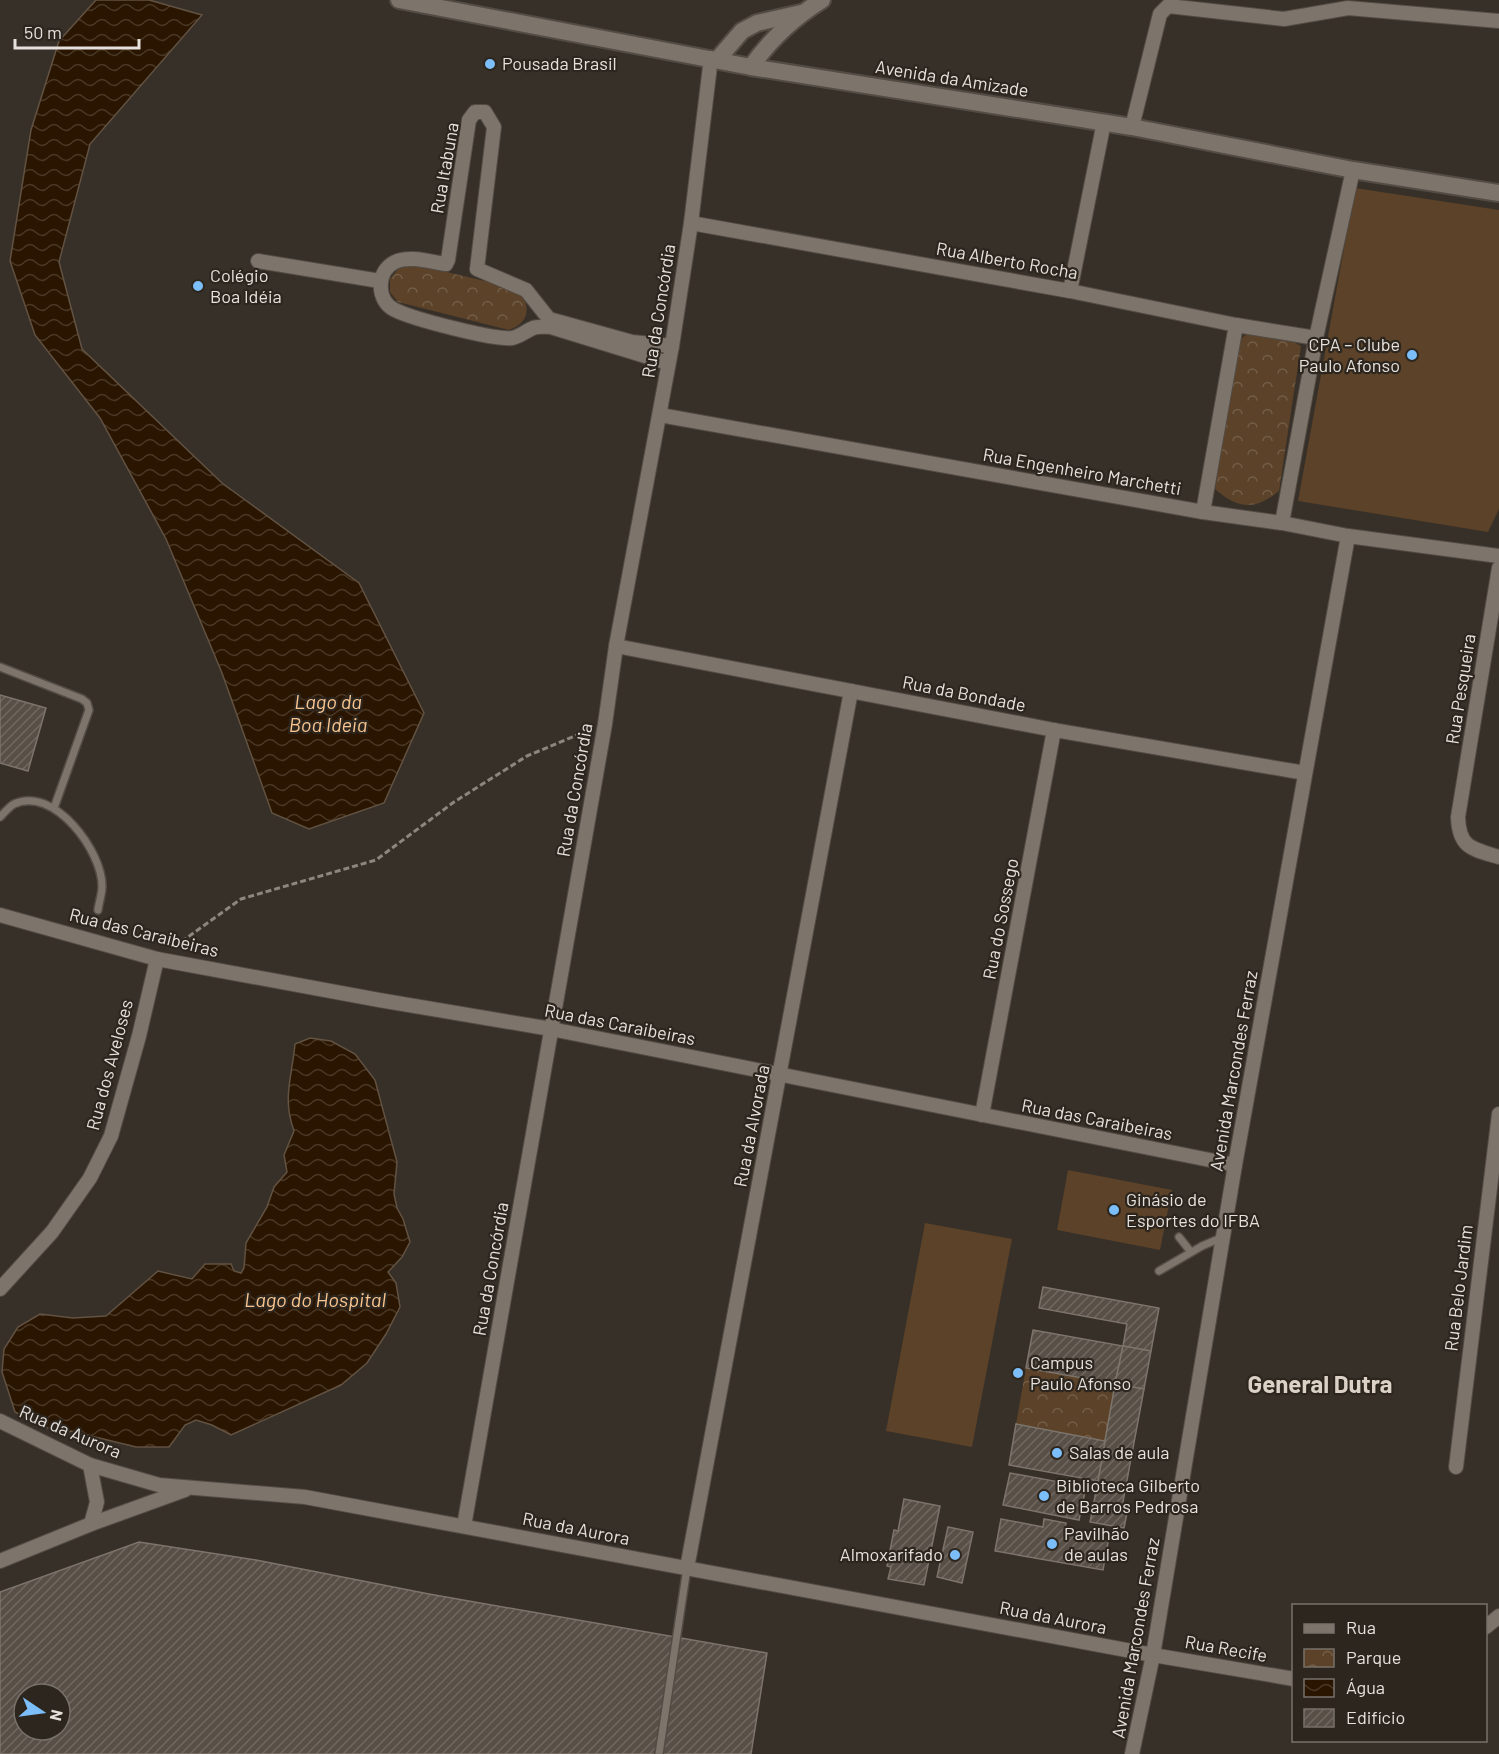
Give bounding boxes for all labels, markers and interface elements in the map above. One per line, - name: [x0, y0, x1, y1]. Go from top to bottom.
- scale bar: [15, 12, 140, 50]
- text: 50 m: [24, 21, 62, 43]
- place label: Pousada Brasil: [502, 52, 617, 74]
- street label: Avenida da Amizade: [874, 55, 1030, 101]
- marker: Pousada Brasil: [483, 57, 497, 71]
- street label: Rua Itabuna: [425, 120, 463, 215]
- street label: Rua Alberto Rocha: [935, 237, 1080, 283]
- street label: Rua da Concórdia: [637, 242, 679, 379]
- place label: Colégio Boa Idéia: [210, 264, 282, 307]
- marker: Colégio Boa Idéia: [191, 279, 205, 293]
- place label: CPA – Clube Paulo Afonso: [1299, 333, 1400, 376]
- marker: CPA – Clube Paulo Afonso: [1405, 348, 1419, 362]
- street label: Rua Engenheiro Marchetti: [981, 443, 1183, 499]
- street label: Rua Pesqueira: [1440, 632, 1480, 746]
- street label: Rua da Bondade: [901, 670, 1028, 716]
- water label: Lago da Boa Ideia: [289, 689, 367, 736]
- street label: Rua da Concórdia: [551, 721, 597, 858]
- street label: Rua do Sossego: [977, 856, 1023, 981]
- street label: Rua das Caraibeiras: [67, 903, 221, 961]
- street label: Avenida Marcondes Ferraz: [1205, 969, 1261, 1173]
- street label: Rua dos Aveloses: [81, 997, 137, 1132]
- street label: Rua das Caraibeiras: [543, 999, 698, 1049]
- street label: Rua da Alvorada: [728, 1063, 774, 1189]
- street label: Rua das Caraibeiras: [1020, 1094, 1175, 1144]
- place label: Ginásio de Esportes do IFBA: [1126, 1188, 1260, 1231]
- street label: Rua da Concórdia: [467, 1200, 513, 1337]
- marker: Ginásio de Esportes do IFBA: [1107, 1203, 1121, 1217]
- street label: Rua Belo Jardim: [1439, 1223, 1477, 1352]
- water label: Lago do Hospital: [244, 1287, 386, 1311]
- place label: Campus Paulo Afonso: [1030, 1351, 1131, 1394]
- marker: Campus Paulo Afonso: [1011, 1366, 1025, 1380]
- district label: General Dutra: [1248, 1369, 1392, 1398]
- street label: Rua da Aurora: [16, 1400, 125, 1462]
- place label: Salas de aula: [1069, 1441, 1169, 1463]
- marker: Salas de aula: [1050, 1446, 1064, 1460]
- place label: Biblioteca Gilberto de Barros Pedrosa: [1056, 1474, 1200, 1517]
- marker: Biblioteca Gilberto de Barros Pedrosa: [1037, 1489, 1051, 1503]
- street label: Rua da Aurora: [521, 1507, 632, 1549]
- place label: Pavilhão de aulas: [1064, 1522, 1130, 1565]
- street label: Avenida Marcondes Ferraz: [1107, 1536, 1163, 1740]
- marker: Pavilhão de aulas: [1045, 1537, 1059, 1551]
- place label: Almoxarifado: [840, 1543, 943, 1565]
- marker: Almoxarifado: [948, 1548, 962, 1562]
- street label: Rua da Aurora: [998, 1596, 1109, 1638]
- legend: [1292, 1604, 1487, 1742]
- text: Rua: [1346, 1616, 1376, 1638]
- street label: Rua Recife: [1183, 1630, 1269, 1666]
- text: Parque: [1346, 1646, 1401, 1668]
- text: Água: [1346, 1676, 1385, 1698]
- north arrow: [12, 1682, 72, 1742]
- text: Edifício: [1346, 1706, 1405, 1728]
- text: N: [47, 1708, 68, 1723]

